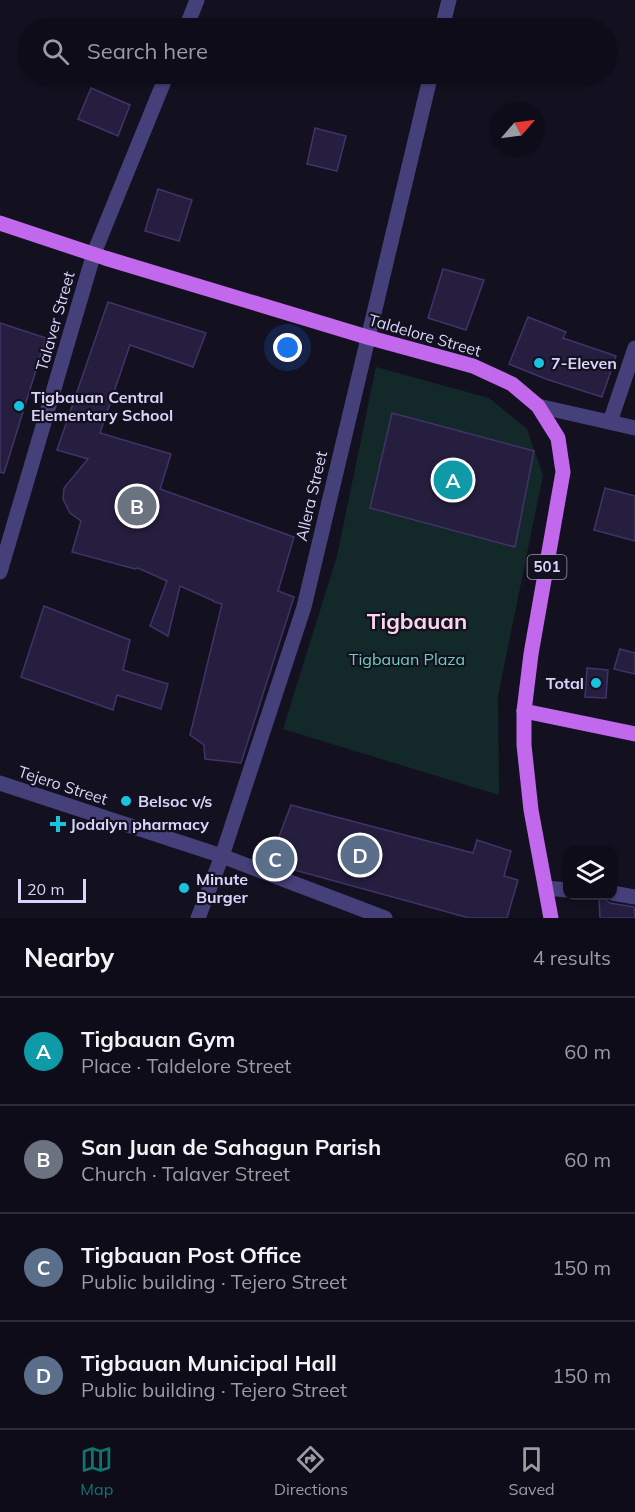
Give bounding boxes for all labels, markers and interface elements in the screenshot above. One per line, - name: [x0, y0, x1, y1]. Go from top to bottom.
- search box: [18, 18, 617, 84]
- icon: search: [39, 35, 72, 68]
- text: Search here: [87, 37, 208, 65]
- north arrow: [491, 102, 545, 156]
- street label: Talaver Street: [31, 269, 79, 373]
- street label: Taldelore Street: [367, 309, 484, 361]
- your location: [273, 333, 302, 362]
- place label: 7-Eleven: [551, 353, 617, 373]
- marker: 7-Eleven: [532, 356, 546, 370]
- place label: Tigbauan Central Elementary School: [31, 387, 173, 425]
- marker: Tigbauan Central Elementary School: [12, 399, 26, 413]
- street label: Allera Street: [291, 449, 331, 543]
- pin: A: [434, 458, 472, 502]
- pin: B: [118, 484, 156, 528]
- road number: 501: [528, 555, 566, 579]
- district label: Tigbauan: [367, 607, 467, 635]
- park label: Tigbauan Plaza: [349, 649, 465, 669]
- place label: Total: [546, 673, 584, 693]
- marker: Total: [589, 676, 603, 690]
- street label: Tejero Street: [16, 761, 111, 809]
- place label: Belsoc v/s: [138, 791, 212, 811]
- marker: Belsoc v/s: [119, 794, 133, 808]
- place label: Jodalyn pharmacy: [70, 814, 209, 834]
- marker: Jodalyn pharmacy: [51, 817, 65, 831]
- pin: D: [340, 832, 380, 878]
- pin: C: [256, 836, 294, 882]
- map controls: [563, 846, 617, 900]
- button: layers: [563, 846, 617, 900]
- place label: Minute Burger: [196, 869, 248, 907]
- scale bar: [18, 876, 86, 904]
- text: 20 m: [27, 879, 64, 899]
- marker: Minute Burger: [177, 881, 191, 895]
- text: Nearby: [24, 941, 114, 974]
- text: 4 results: [533, 945, 611, 970]
- text: Tigbauan Gym: [81, 1025, 235, 1053]
- text: A: [36, 1039, 51, 1064]
- text: 60 m: [564, 1039, 611, 1064]
- text: Place · Taldelore Street: [81, 1053, 291, 1078]
- text: San Juan de Sahagun Parish: [81, 1133, 381, 1161]
- text: B: [37, 1147, 50, 1172]
- text: 60 m: [564, 1147, 611, 1172]
- text: Church · Talaver Street: [81, 1161, 290, 1186]
- text: Tigbauan Post Office: [81, 1241, 301, 1269]
- text: C: [37, 1255, 50, 1280]
- text: 150 m: [552, 1255, 611, 1280]
- text: Public building · Tejero Street: [81, 1269, 347, 1294]
- text: Tigbauan Municipal Hall: [81, 1349, 337, 1377]
- text: D: [36, 1363, 51, 1388]
- text: 150 m: [552, 1363, 611, 1388]
- text: Public building · Tejero Street: [81, 1377, 347, 1402]
- tab: Map: [80, 1443, 113, 1499]
- tab: Directions: [274, 1443, 348, 1499]
- tab: Saved: [509, 1443, 555, 1499]

